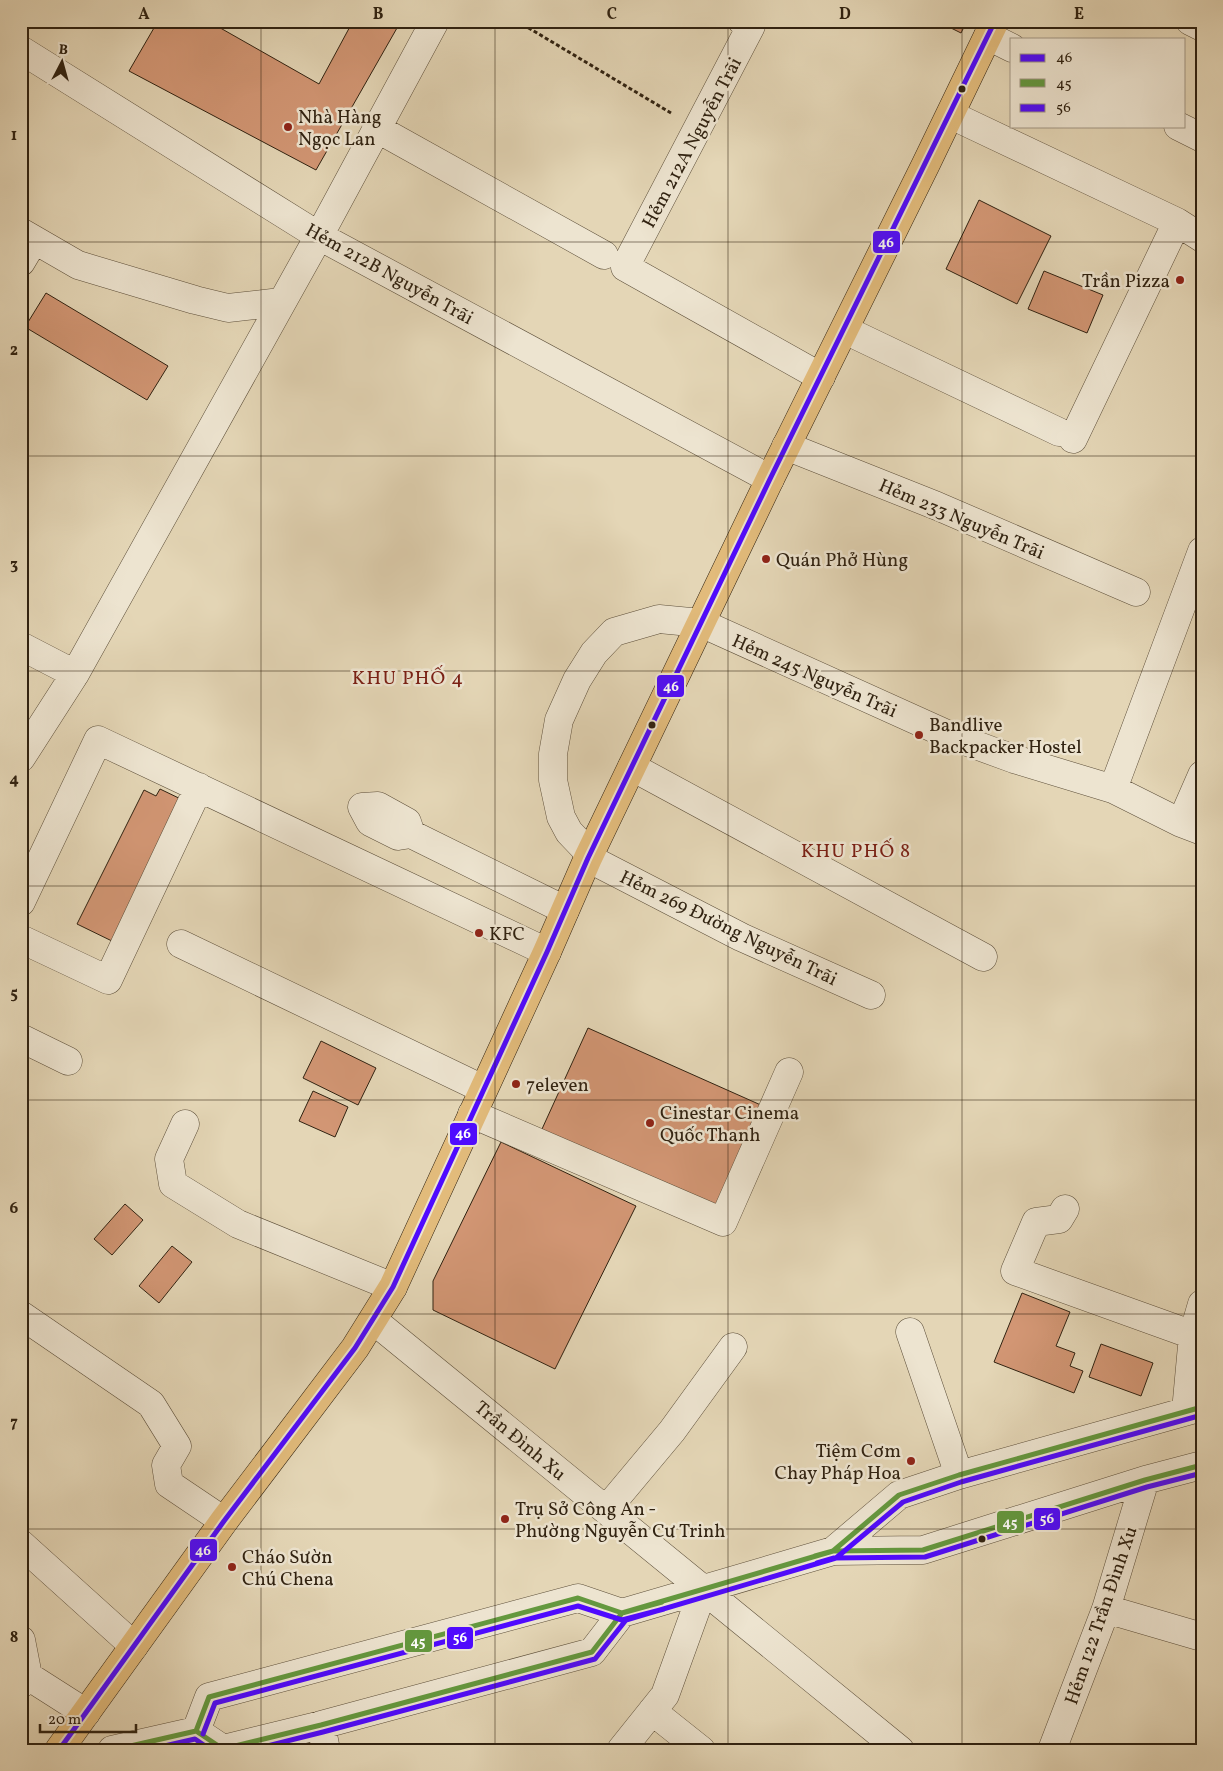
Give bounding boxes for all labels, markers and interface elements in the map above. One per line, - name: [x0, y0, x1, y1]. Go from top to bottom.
- text: A: [138, 4, 150, 26]
- text: B: [373, 4, 384, 26]
- text: C: [607, 4, 617, 26]
- text: D: [839, 4, 851, 26]
- text: E: [1074, 4, 1084, 26]
- north arrow: [38, 38, 88, 88]
- legend: [1010, 38, 1186, 128]
- text: B: [58, 41, 69, 61]
- text: 46: [1056, 48, 1072, 69]
- street label: Hẻm 212A Nguyễn Trãi: [637, 53, 749, 233]
- text: 45: [1056, 74, 1072, 95]
- unlabelled marker: [957, 84, 967, 94]
- text: 56: [1056, 98, 1071, 119]
- place label: Nhà Hàng Ngọc Lan: [298, 105, 382, 153]
- marker: Nhà Hàng Ngọc Lan: [282, 121, 294, 133]
- text: 1: [11, 125, 17, 147]
- street label: Hẻm 212B Nguyễn Trãi: [300, 218, 478, 332]
- line badge: 46: [872, 230, 901, 254]
- text: 46: [878, 234, 894, 253]
- place label: Trần Pizza: [1082, 269, 1170, 295]
- marker: Trần Pizza: [1174, 274, 1186, 286]
- text: 2: [10, 340, 18, 362]
- street label: Hẻm 233 Nguyễn Trãi: [874, 473, 1048, 567]
- place label: Quán Phở Hùng: [776, 548, 908, 574]
- marker: Quán Phở Hùng: [760, 553, 772, 565]
- text: 3: [10, 554, 18, 576]
- street label: Hẻm 245 Nguyễn Trãi: [727, 629, 901, 725]
- district label: KHU PHỐ 4: [352, 665, 464, 693]
- line badge: 46: [656, 674, 685, 698]
- text: 46: [663, 678, 679, 697]
- place label: Bandlive Backpacker Hostel: [929, 713, 1082, 761]
- unlabelled marker: [647, 720, 657, 730]
- marker: Bandlive Backpacker Hostel: [913, 729, 925, 741]
- text: 4: [9, 769, 19, 791]
- district label: KHU PHỐ 8: [801, 838, 911, 866]
- street label: Hẻm 269 Đường Nguyễn Trãi: [615, 865, 841, 993]
- place label: KFC: [489, 922, 525, 948]
- marker: KFC: [473, 927, 485, 939]
- text: 5: [10, 983, 18, 1005]
- place label: 7eleven: [526, 1073, 589, 1099]
- marker: 7eleven: [510, 1078, 522, 1090]
- place label: Cinestar Cinema Quốc Thanh: [660, 1101, 799, 1149]
- marker: Cinestar Cinema Quốc Thanh: [644, 1117, 656, 1129]
- line badge: 46: [449, 1122, 478, 1146]
- text: 46: [455, 1125, 471, 1144]
- text: 6: [10, 1198, 19, 1220]
- street label: Trần Ðình Xu: [468, 1396, 571, 1487]
- text: 7: [10, 1412, 18, 1434]
- place label: Tiệm Cơm Chay Pháp Hoa: [774, 1439, 901, 1487]
- marker: Tiệm Cơm Chay Pháp Hoa: [905, 1455, 917, 1467]
- place label: Trụ Sở Công An - Phường Nguyễn Cư Trinh: [515, 1497, 726, 1545]
- line badge: 56: [1033, 1507, 1061, 1531]
- line badge: 45: [996, 1510, 1025, 1534]
- text: 56: [1040, 1510, 1055, 1529]
- marker: Trụ Sở Công An - Phường Nguyễn Cư Trinh: [499, 1513, 511, 1525]
- text: 45: [1002, 1514, 1018, 1533]
- street label: Hẻm 122 Trần Ðình Xu: [1059, 1523, 1145, 1708]
- unlabelled marker: [977, 1534, 987, 1544]
- line badge: 46: [189, 1538, 218, 1562]
- text: 46: [195, 1542, 211, 1561]
- place label: Cháo Sườn Chú Chena: [242, 1545, 334, 1593]
- marker: Cháo Sườn Chú Chena: [226, 1561, 238, 1573]
- line badge: 56: [446, 1626, 474, 1650]
- text: 8: [10, 1627, 18, 1649]
- line badge: 45: [404, 1629, 433, 1653]
- text: 56: [453, 1629, 468, 1648]
- text: 45: [410, 1633, 426, 1652]
- scale bar: [40, 1701, 136, 1733]
- text: 20 m: [48, 1710, 81, 1731]

